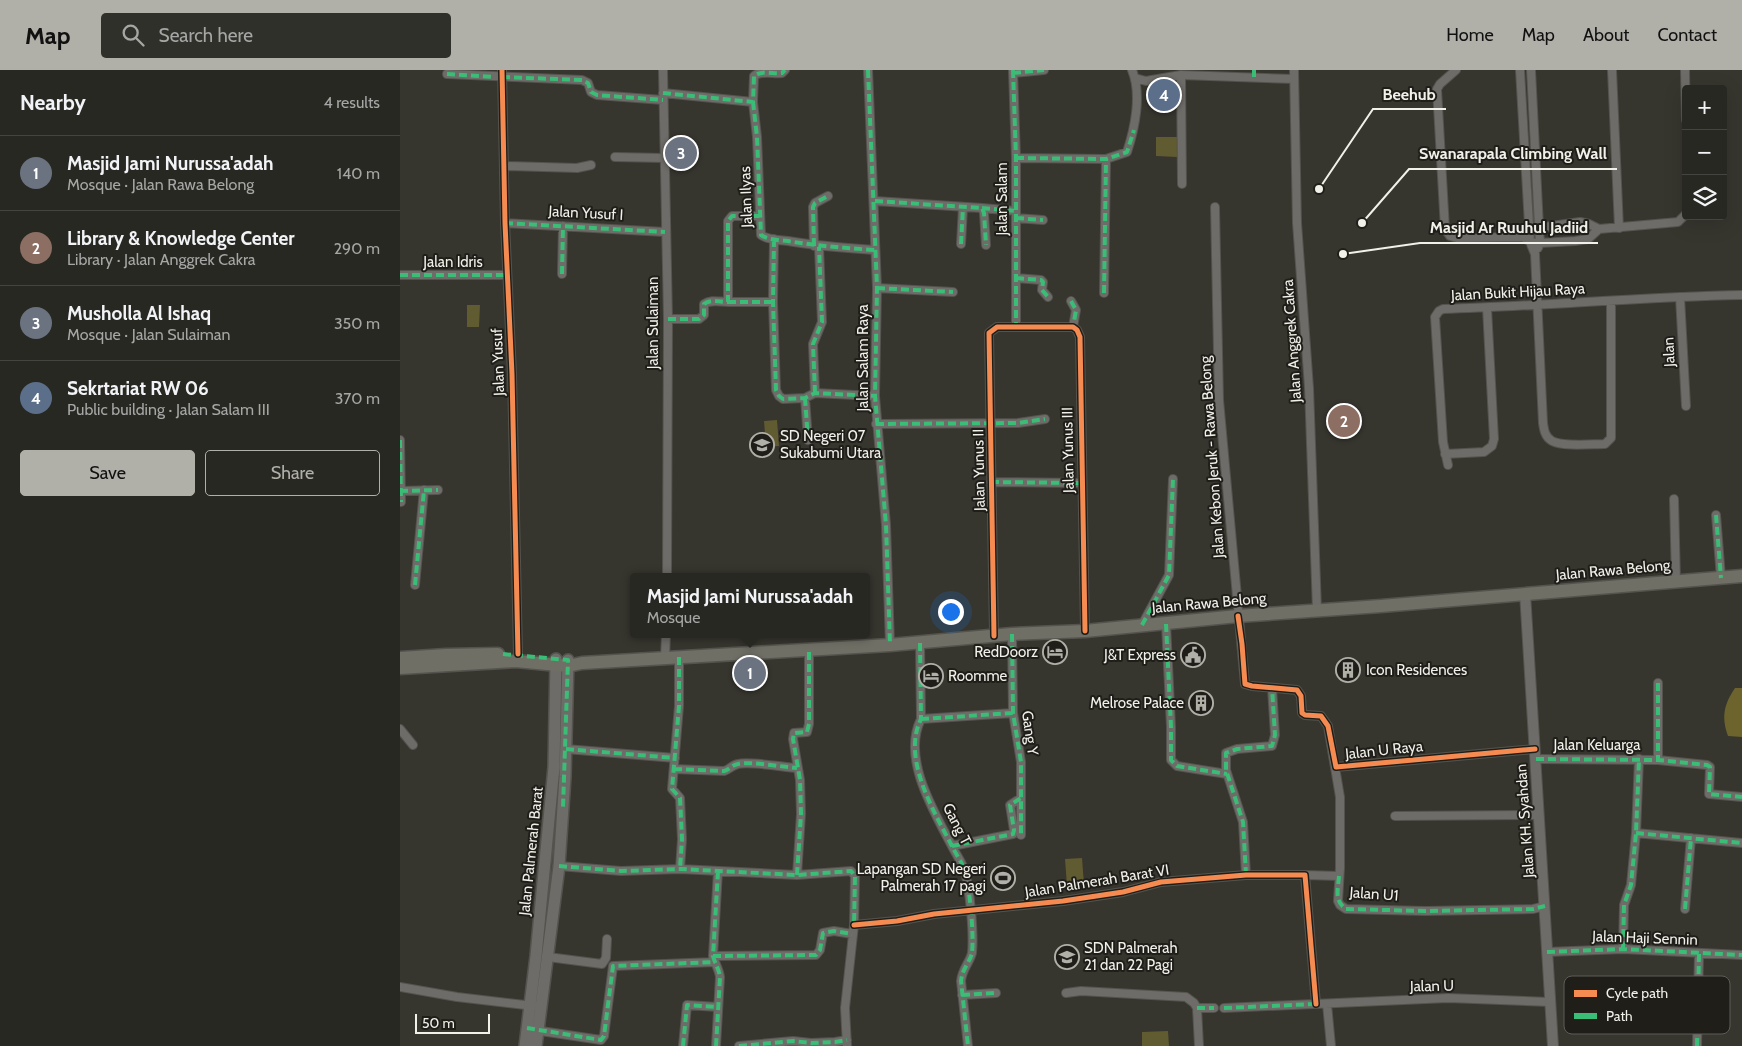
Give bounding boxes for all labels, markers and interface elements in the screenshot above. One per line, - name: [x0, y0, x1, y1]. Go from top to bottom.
- search box: [101, 13, 451, 58]
- text: Map: [25, 21, 71, 50]
- icon: search: [119, 21, 147, 49]
- text: Search here: [159, 24, 253, 47]
- text: Home: [1446, 24, 1494, 46]
- text: Map: [1522, 24, 1555, 46]
- text: About: [1583, 24, 1629, 46]
- text: Contact: [1657, 24, 1717, 46]
- pin: 4: [1148, 76, 1180, 114]
- callout: Beehub: [1373, 78, 1446, 109]
- text: Beehub: [1382, 85, 1436, 104]
- map controls: [1682, 85, 1727, 220]
- button: +: [1682, 85, 1727, 130]
- text: Nearby: [20, 90, 86, 115]
- text: 4 results: [323, 93, 380, 112]
- button: −: [1682, 130, 1727, 175]
- pin: 3: [665, 134, 697, 172]
- callout: Swanarapala Climbing Wall: [1409, 138, 1617, 169]
- text: Swanarapala Climbing Wall: [1419, 144, 1607, 163]
- text: Masjid Jami Nurussa'adah: [67, 152, 274, 175]
- street label: Jalan Salam: [993, 162, 1011, 237]
- text: 1: [33, 164, 39, 183]
- text: 140 m: [337, 164, 380, 183]
- street label: Jalan Ilyas: [736, 166, 756, 229]
- text: Mosque · Jalan Rawa Belong: [67, 175, 254, 194]
- button: layers: [1682, 175, 1727, 220]
- street label: Jalan Yusuf I: [547, 202, 624, 224]
- callout: Masjid Ar Ruuhul Jadiid: [1420, 212, 1598, 243]
- text: Masjid Ar Ruuhul Jadiid: [1430, 218, 1588, 237]
- text: Library & Knowledge Center: [67, 227, 295, 250]
- text: 2: [32, 239, 40, 258]
- text: 290 m: [334, 239, 380, 258]
- text: Library · Jalan Anggrek Cakra: [67, 250, 256, 269]
- street label: Jalan Idris: [422, 253, 483, 271]
- street label: Jalan Sulaiman: [644, 277, 662, 370]
- street label: Jalan Anggrek Cakra: [1279, 278, 1305, 404]
- street label: Jalan Bukit Hijau Raya: [1449, 279, 1586, 305]
- text: Musholla Al Ishaq: [67, 302, 211, 325]
- street label: Jalan Salam Raya: [854, 304, 872, 413]
- text: 3: [32, 314, 40, 333]
- text: 350 m: [334, 314, 380, 333]
- text: Mosque · Jalan Sulaiman: [67, 325, 230, 344]
- street label: Jalan Yusuf: [488, 328, 508, 397]
- street label: Jalan: [1659, 337, 1679, 368]
- street label: Jalan Kebon Jeruk - Rawa Belong: [1196, 355, 1228, 560]
- text: Sekrtariat RW 06: [67, 377, 209, 400]
- text: 4: [31, 389, 41, 408]
- text: 370 m: [335, 389, 380, 408]
- text: Public building · Jalan Salam III: [67, 400, 270, 419]
- pin: 2: [1328, 402, 1360, 440]
- street label: Jalan Yunus III: [1058, 407, 1078, 494]
- place label: SD Negeri 07 Sukabumi Utara: [780, 427, 882, 462]
- street label: Jalan Yunus II: [969, 429, 989, 512]
- school or university icon: SD Negeri 07 Sukabumi Utara: [749, 432, 775, 458]
- button: Save: [20, 450, 195, 496]
- button: Share: [205, 450, 380, 496]
- street label: Jalan Rawa Belong: [1554, 556, 1672, 584]
- popup: [630, 573, 870, 638]
- text: Masjid Jami Nurussa'adah: [647, 585, 853, 608]
- street label: Jalan Rawa Belong: [1150, 589, 1268, 617]
- your location: [938, 599, 964, 625]
- text: Mosque: [647, 608, 700, 627]
- hotel icon: RedDoorz: [1042, 639, 1068, 665]
- public building icon: J&T Express: [1180, 642, 1206, 668]
- place label: RedDoorz: [974, 643, 1038, 661]
- place label: J&T Express: [1103, 646, 1176, 664]
- pin: 1: [734, 654, 766, 692]
- building icon: Icon Residences: [1335, 657, 1361, 683]
- place label: Icon Residences: [1366, 661, 1467, 679]
- hotel icon: Roomme: [918, 663, 944, 689]
- place label: Roomme: [948, 667, 1008, 685]
- building icon: Melrose Palace: [1188, 690, 1214, 716]
- place label: Melrose Palace: [1090, 694, 1184, 712]
- street label: Gang Y: [1018, 709, 1042, 757]
- street label: Jalan Keluarga: [1553, 736, 1641, 754]
- street label: Jalan U Raya: [1343, 737, 1425, 763]
- street label: Jalan KH. Syahdan: [1512, 763, 1538, 880]
- street label: Jalan Palmerah Barat: [515, 786, 547, 917]
- street label: Gang T: [939, 800, 975, 848]
- place label: Lapangan SD Negeri Palmerah 17 pagi: [857, 860, 986, 895]
- street label: Jalan Palmerah Barat VI: [1023, 861, 1170, 901]
- sports icon: Lapangan SD Negeri Palmerah 17 pagi: [990, 865, 1016, 891]
- street label: Jalan U1: [1348, 883, 1399, 905]
- street label: Jalan Haji Sennin: [1591, 927, 1698, 949]
- place label: SDN Palmerah 21 dan 22 Pagi: [1084, 939, 1178, 974]
- school or university icon: SDN Palmerah 21 dan 22 Pagi: [1054, 944, 1080, 970]
- legend: [1564, 976, 1730, 1034]
- street label: Jalan U: [1409, 977, 1454, 995]
- text: Cycle path: [1606, 984, 1668, 1002]
- text: Path: [1606, 1007, 1633, 1025]
- scale bar: [415, 1011, 490, 1034]
- text: 50 m: [422, 1014, 455, 1032]

